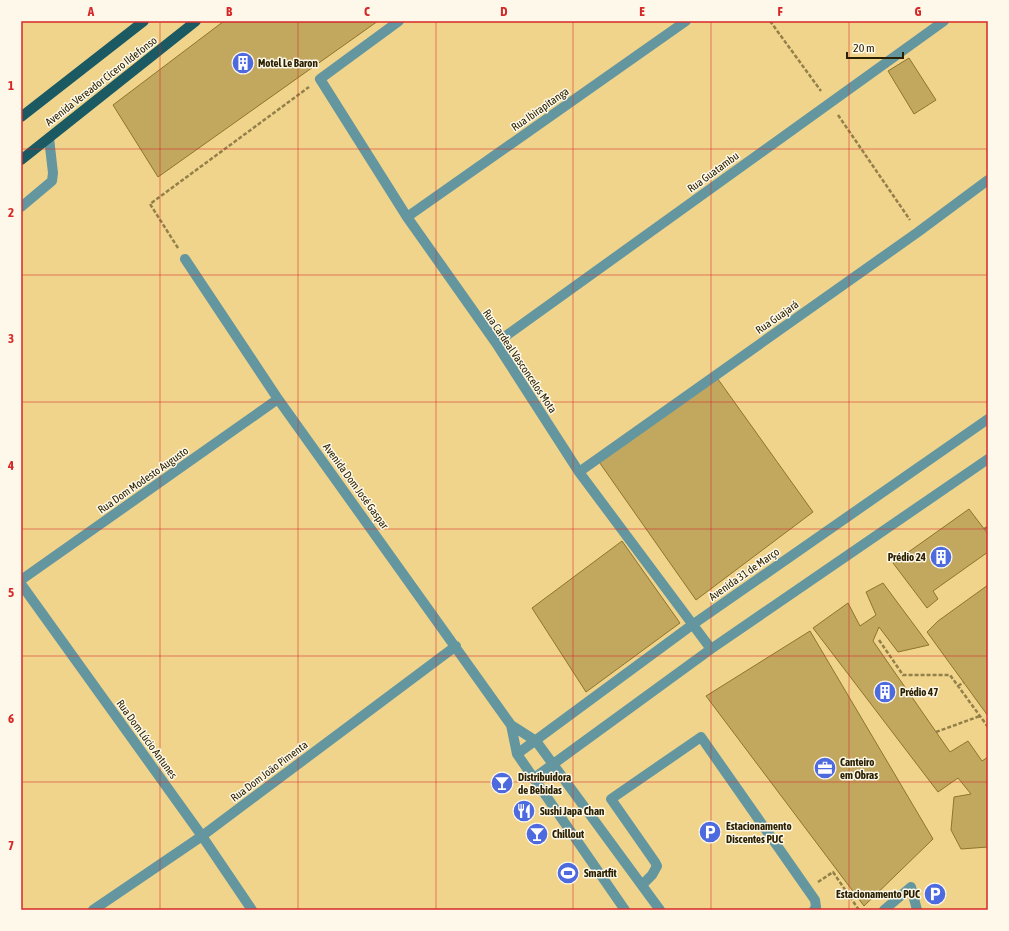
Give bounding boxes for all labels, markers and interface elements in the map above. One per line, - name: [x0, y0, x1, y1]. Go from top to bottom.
- text: A: [87, 4, 95, 19]
- text: B: [226, 4, 233, 19]
- text: C: [364, 4, 370, 19]
- text: D: [500, 4, 508, 19]
- text: E: [639, 4, 645, 19]
- text: F: [777, 4, 783, 19]
- text: G: [915, 4, 922, 19]
- street label: Avenida Vereador Cícero Ildefonso: [43, 34, 159, 128]
- scale bar: [847, 34, 903, 60]
- text: 20 m: [853, 41, 875, 55]
- building icon: Motel Le Baron: [230, 50, 256, 76]
- place label: Motel Le Baron: [258, 57, 318, 69]
- text: 1: [8, 78, 14, 93]
- street label: Rua Ibirapitanga: [509, 85, 571, 133]
- street label: Rua Guatambu: [685, 149, 741, 195]
- text: 2: [8, 205, 14, 220]
- street label: Rua Guajará: [753, 298, 801, 336]
- street label: Rua Cardeal Vasconcelos Mota: [481, 307, 559, 415]
- text: 3: [8, 331, 14, 346]
- street label: Avenida Dom José Gaspar: [321, 441, 391, 532]
- street label: Rua Dom Modesto Augusto: [96, 444, 190, 516]
- text: 4: [7, 458, 14, 473]
- building icon: Prédio 24: [928, 544, 954, 570]
- street label: Avenida 31 de Março: [707, 545, 781, 603]
- place label: Prédio 24: [888, 551, 926, 563]
- text: 5: [8, 585, 14, 600]
- building icon: Prédio 47: [872, 679, 898, 705]
- place label: Prédio 47: [900, 686, 938, 698]
- street label: Rua Dom Lúcio Antunes: [114, 697, 180, 781]
- text: 6: [8, 711, 14, 726]
- street label: Rua Dom João Pimenta: [228, 738, 310, 804]
- office icon: Canteiro em Obras: [812, 755, 838, 781]
- place label: Canteiro em Obras: [840, 756, 878, 781]
- bar icon: Distribuidora de Bebidas: [489, 770, 515, 796]
- place label: Distribuidora de Bebidas: [518, 771, 571, 796]
- restaurant icon: Sushi Japa Chan: [511, 798, 537, 824]
- place label: Sushi Japa Chan: [540, 805, 604, 817]
- parking icon: Estacionamento Discentes PUC: [697, 819, 723, 845]
- place label: Estacionamento Discentes PUC: [726, 820, 792, 845]
- bar icon: Chillout: [524, 821, 550, 847]
- place label: Chillout: [552, 828, 585, 840]
- text: 7: [8, 838, 14, 853]
- sports icon: Smartfit: [555, 860, 581, 886]
- place label: Smartfit: [584, 867, 618, 879]
- parking icon: Estacionamento PUC: [922, 881, 948, 907]
- place label: Estacionamento PUC: [836, 888, 920, 900]

